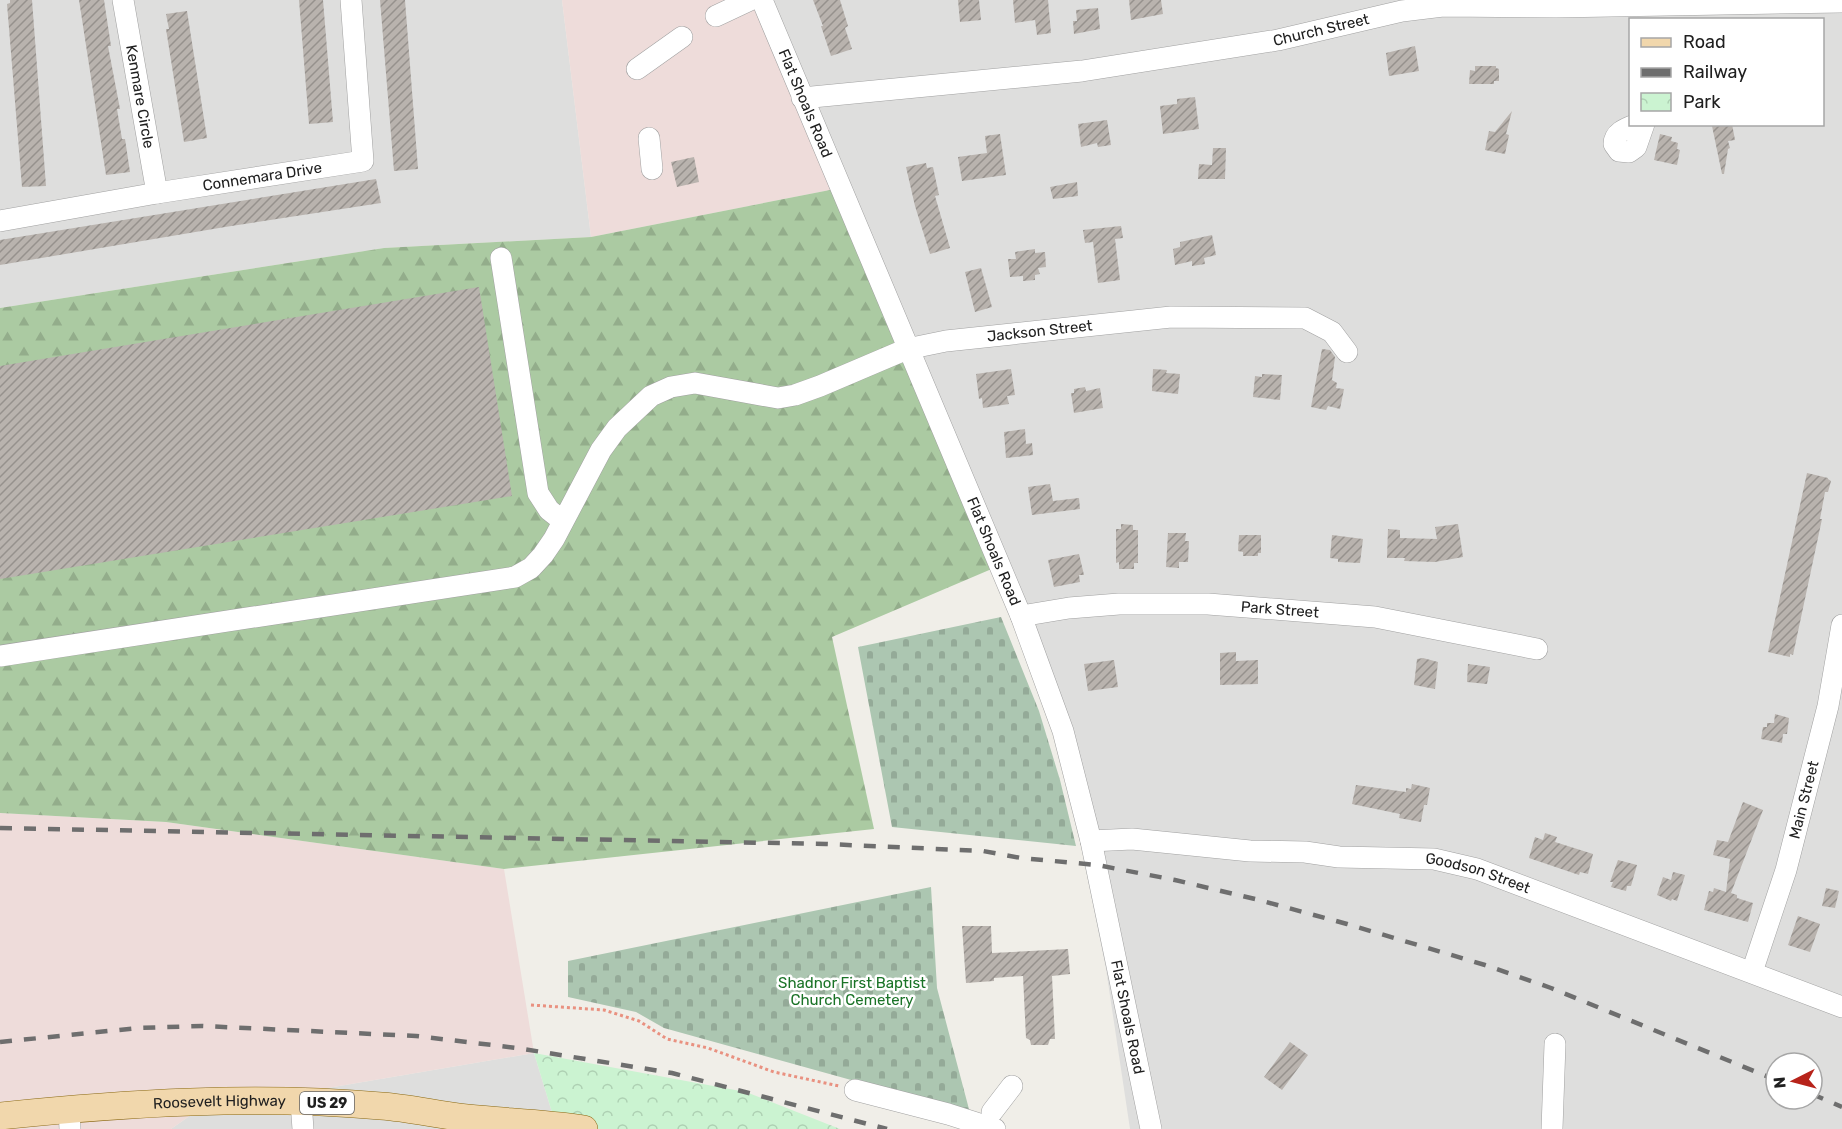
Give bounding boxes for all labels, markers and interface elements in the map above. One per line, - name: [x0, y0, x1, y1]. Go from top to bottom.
- street label: Church Street: [1271, 10, 1371, 50]
- legend: [1629, 18, 1824, 126]
- text: Road: [1683, 31, 1726, 53]
- street label: Kenmare Circle: [122, 43, 158, 150]
- street label: Flat Shoals Road: [775, 46, 836, 160]
- text: Railway: [1683, 61, 1747, 83]
- text: Park: [1683, 91, 1721, 113]
- street label: Connemara Drive: [201, 159, 323, 195]
- street label: Jackson Street: [986, 316, 1093, 346]
- street label: Flat Shoals Road: [963, 494, 1025, 608]
- street label: Park Street: [1240, 598, 1320, 622]
- street label: Main Street: [1785, 759, 1823, 841]
- street label: Goodson Street: [1425, 850, 1533, 897]
- street label: Flat Shoals Road: [1107, 958, 1148, 1076]
- park label: Shadnor First Baptist Church Cemetery: [778, 974, 926, 1009]
- north arrow: [1764, 1051, 1824, 1111]
- text: N: [1770, 1076, 1790, 1089]
- street label: Roosevelt Highway: [153, 1092, 286, 1113]
- road number: US 29: [300, 1092, 354, 1114]

